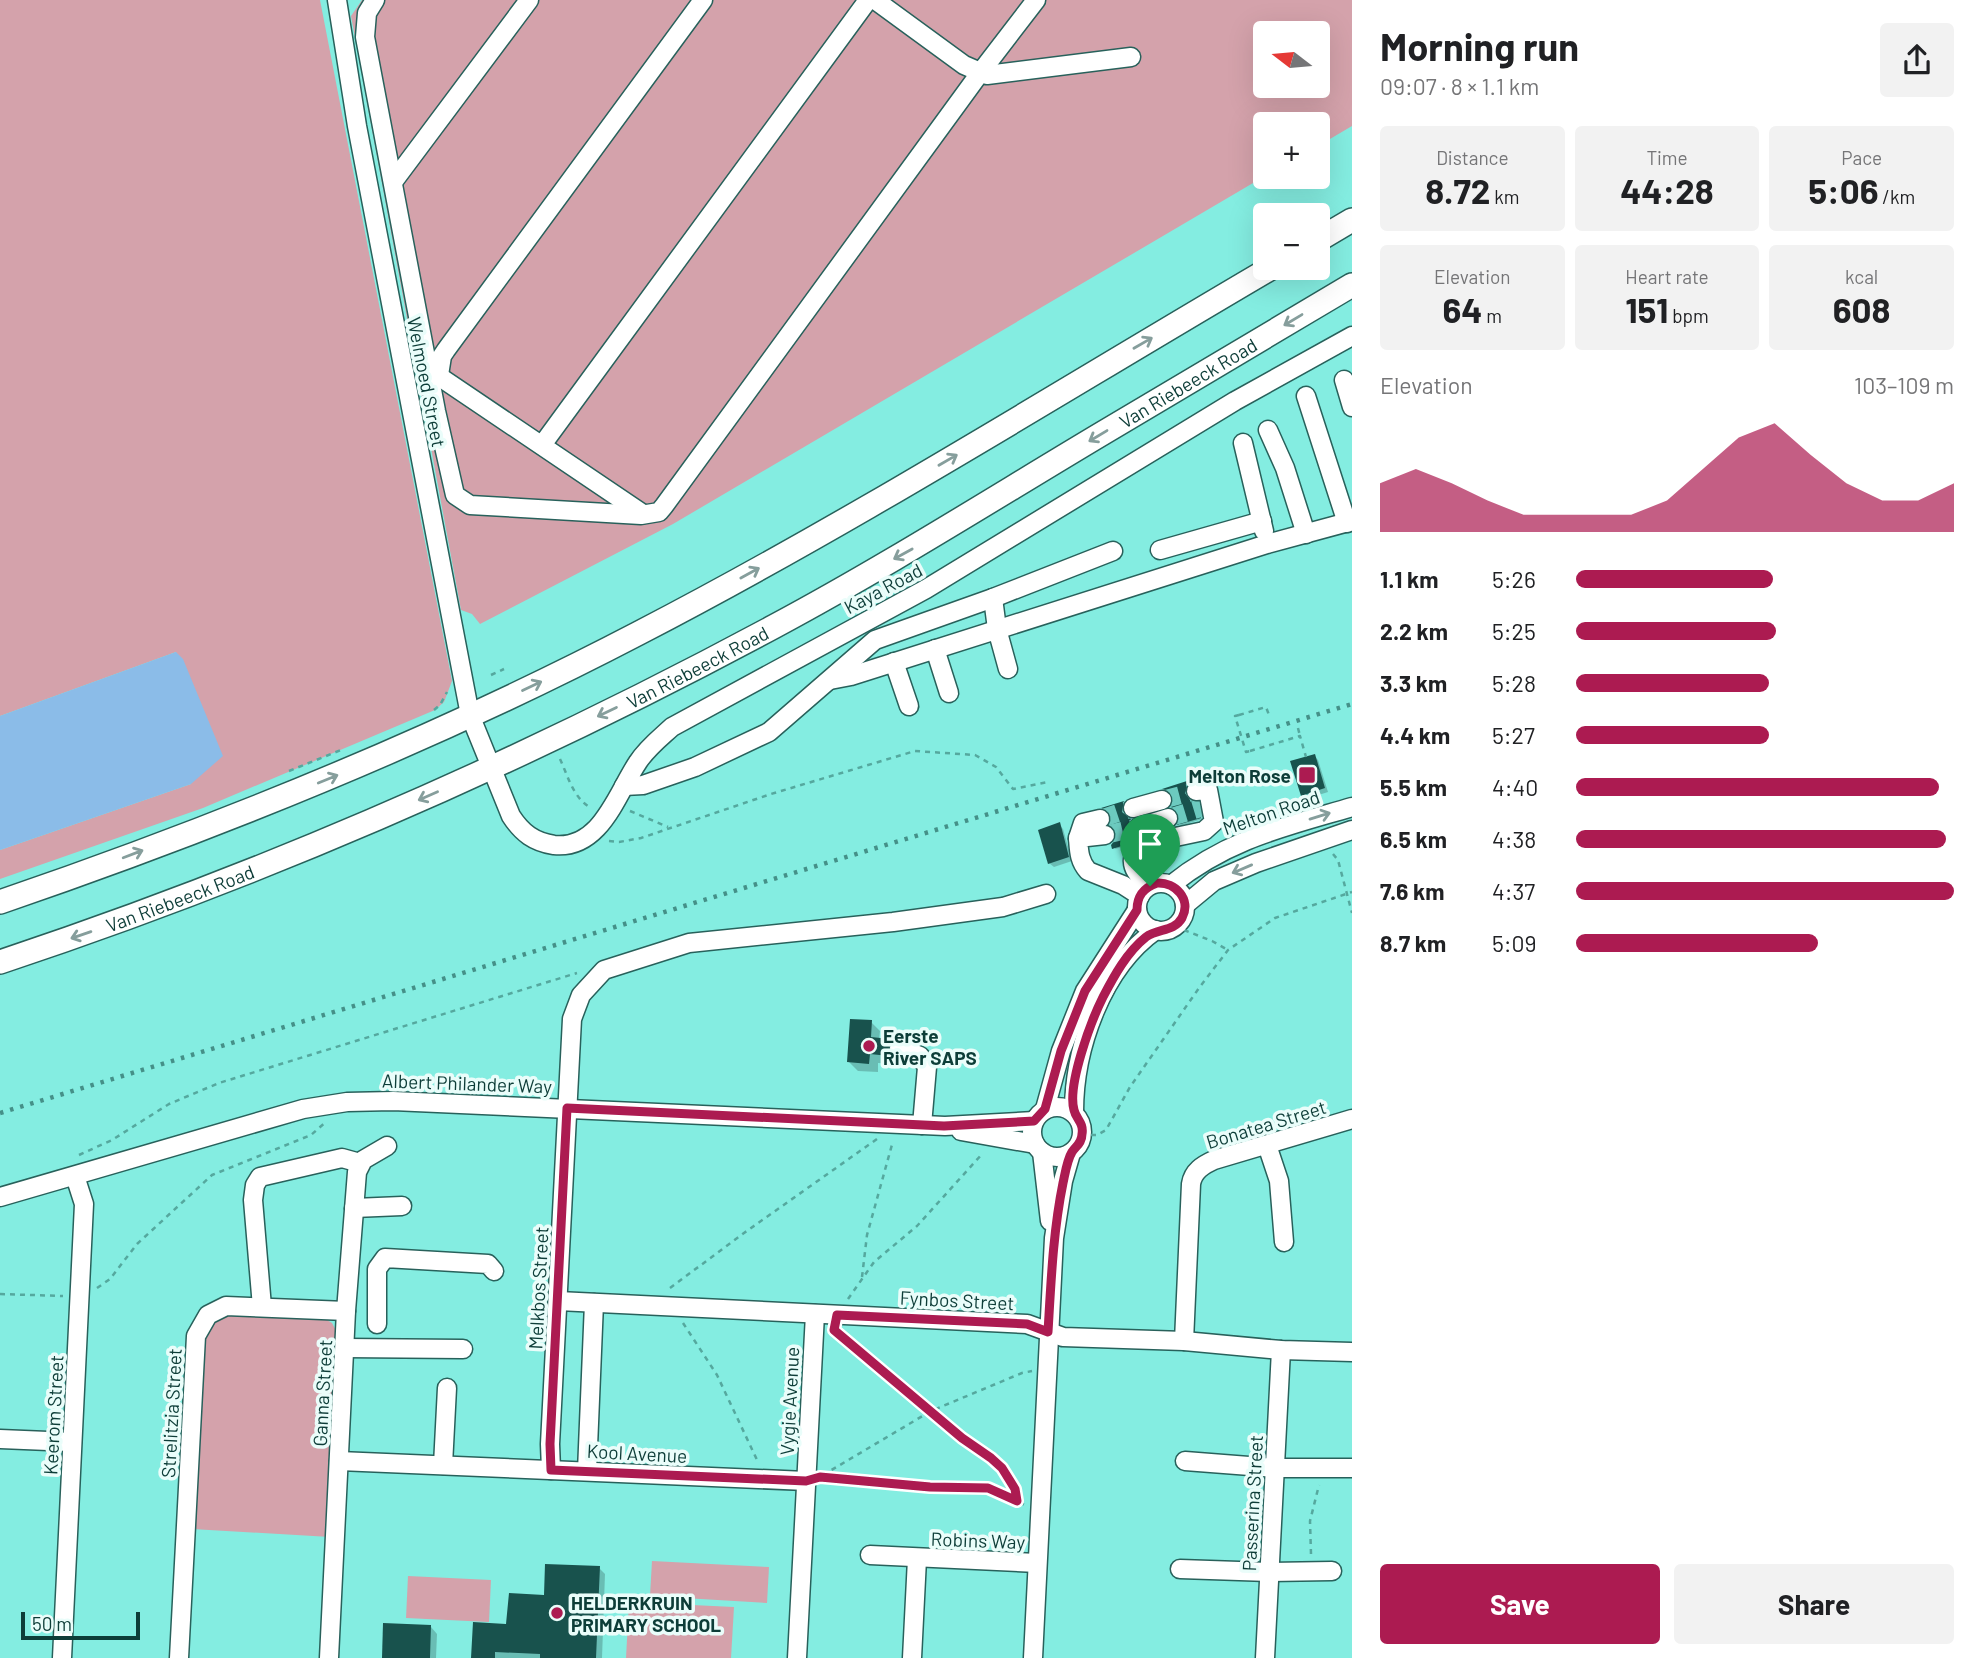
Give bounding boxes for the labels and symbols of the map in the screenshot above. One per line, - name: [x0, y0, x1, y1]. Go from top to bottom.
- north arrow: [1253, 21, 1330, 98]
- one-way arrow: [1284, 313, 1304, 327]
- street label: Welmoed Street: [403, 315, 451, 449]
- street label: Van Riebeeck Road: [1115, 332, 1261, 432]
- one-way arrow: [1132, 336, 1152, 350]
- one-way arrow: [1088, 429, 1108, 443]
- one-way arrow: [937, 453, 957, 467]
- one-way arrow: [893, 548, 914, 561]
- street label: Kaya Road: [840, 558, 926, 618]
- one-way arrow: [740, 566, 760, 580]
- street label: Van Riebeeck Road: [622, 620, 772, 713]
- one-way arrow: [521, 679, 542, 693]
- one-way arrow: [597, 706, 618, 720]
- place label: Melton Rose: [1189, 764, 1291, 787]
- marker: Melton Rose: [1297, 765, 1317, 785]
- one-way arrow: [316, 772, 338, 785]
- street label: Melton Road: [1219, 785, 1323, 839]
- one-way arrow: [418, 790, 440, 803]
- one-way arrow: [1309, 809, 1331, 821]
- pin: [1120, 814, 1180, 886]
- one-way arrow: [122, 847, 144, 859]
- street label: Van Riebeeck Road: [103, 859, 257, 936]
- one-way arrow: [1231, 863, 1253, 876]
- one-way arrow: [70, 930, 92, 942]
- place label: Eerste River SAPS: [883, 1024, 977, 1069]
- marker: Eerste River SAPS: [861, 1038, 877, 1054]
- street label: Albert Philander Way: [382, 1069, 553, 1097]
- street label: Bonatea Street: [1203, 1095, 1329, 1153]
- street label: Melkbos Street: [523, 1226, 553, 1350]
- street label: Fynbos Street: [899, 1286, 1015, 1314]
- street label: Ganna Street: [308, 1339, 336, 1447]
- street label: Vygie Avenue: [775, 1346, 803, 1456]
- street label: Strelitzia Street: [156, 1348, 186, 1478]
- street label: Keerom Street: [38, 1354, 68, 1476]
- street label: Passerina Street: [1237, 1434, 1267, 1572]
- street label: Kool Avenue: [586, 1439, 688, 1467]
- street label: Robins Way: [930, 1527, 1026, 1553]
- place label: HELDERKRUIN PRIMARY SCHOOL: [571, 1591, 721, 1636]
- marker: HELDERKRUIN PRIMARY SCHOOL: [549, 1605, 565, 1621]
- scale bar: [21, 1609, 140, 1641]

